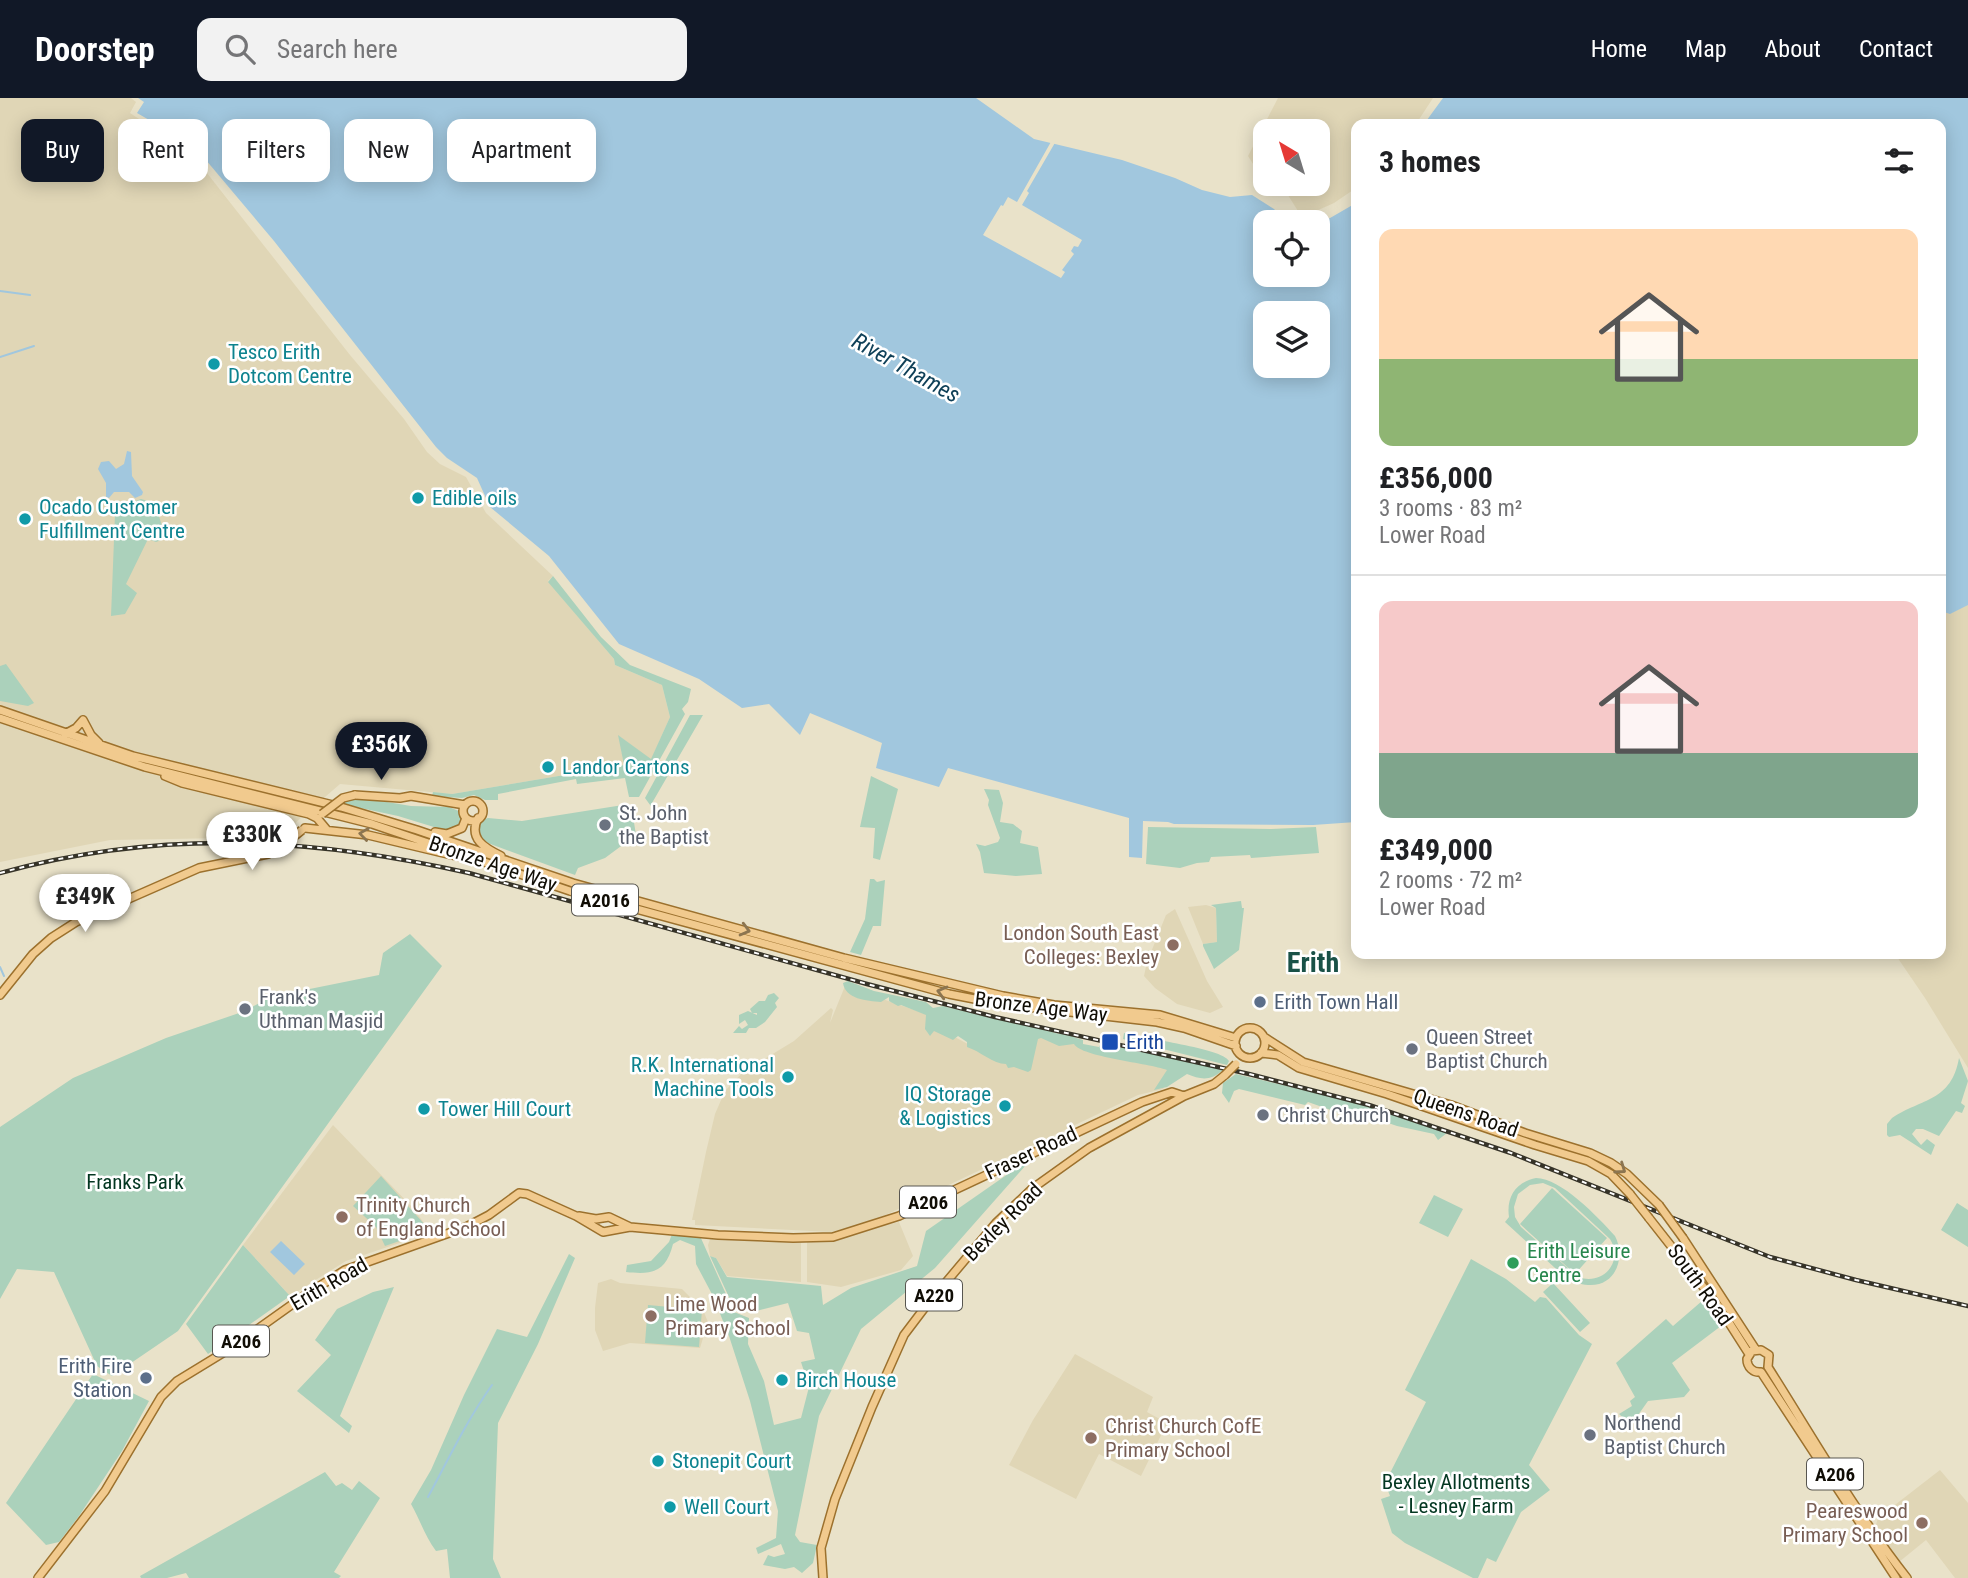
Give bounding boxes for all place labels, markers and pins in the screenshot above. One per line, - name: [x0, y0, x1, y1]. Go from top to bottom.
- place label: Tesco Erith Dotcom Centre: [228, 340, 352, 388]
- marker: Tesco Erith Dotcom Centre: [206, 356, 222, 372]
- place label: Edible oils: [432, 486, 517, 510]
- marker: Edible oils: [410, 490, 426, 506]
- place label: Ocado Customer Fulfillment Centre: [39, 495, 185, 543]
- marker: Ocado Customer Fulfillment Centre: [17, 511, 33, 527]
- pin: £356K: [332, 722, 430, 782]
- place label: Landor Cartons: [562, 755, 690, 779]
- marker: Landor Cartons: [540, 759, 556, 775]
- place label: St. John the Baptist: [619, 801, 709, 849]
- pin: £330K: [203, 812, 301, 872]
- marker: St. John the Baptist: [597, 817, 613, 833]
- pin: £349K: [36, 874, 134, 934]
- place label: London South East Colleges: Bexley: [1003, 921, 1159, 969]
- marker: London South East Colleges: Bexley: [1165, 937, 1181, 953]
- place label: Frank's Uthman Masjid: [259, 985, 383, 1033]
- place label: Erith Town Hall: [1274, 990, 1398, 1014]
- marker: Erith Town Hall: [1252, 994, 1268, 1010]
- marker: Frank's Uthman Masjid: [237, 1001, 253, 1017]
- place label: Queen Street Baptist Church: [1426, 1025, 1548, 1073]
- place label: Erith: [1126, 1030, 1164, 1054]
- marker: Erith: [1100, 1032, 1120, 1052]
- marker: Queen Street Baptist Church: [1404, 1041, 1420, 1057]
- place label: R.K. International Machine Tools: [631, 1053, 774, 1101]
- marker: R.K. International Machine Tools: [780, 1069, 796, 1085]
- place label: IQ Storage & Logistics: [899, 1082, 991, 1130]
- place label: Tower Hill Court: [438, 1097, 571, 1121]
- marker: IQ Storage & Logistics: [997, 1098, 1013, 1114]
- marker: Tower Hill Court: [416, 1101, 432, 1117]
- place label: Christ Church: [1277, 1103, 1389, 1127]
- marker: Christ Church: [1255, 1107, 1271, 1123]
- place label: Trinity Church of England School: [356, 1193, 506, 1241]
- marker: Trinity Church of England School: [334, 1209, 350, 1225]
- place label: Erith Leisure Centre: [1527, 1239, 1630, 1287]
- marker: Erith Leisure Centre: [1505, 1255, 1521, 1271]
- place label: Lime Wood Primary School: [665, 1292, 791, 1340]
- marker: Lime Wood Primary School: [643, 1308, 659, 1324]
- place label: Erith Fire Station: [58, 1354, 132, 1402]
- place label: Birch House: [796, 1368, 896, 1392]
- marker: Erith Fire Station: [138, 1370, 154, 1386]
- marker: Birch House: [774, 1372, 790, 1388]
- place label: Northend Baptist Church: [1604, 1411, 1726, 1459]
- place label: Christ Church CofE Primary School: [1105, 1414, 1261, 1462]
- marker: Northend Baptist Church: [1582, 1427, 1598, 1443]
- marker: Christ Church CofE Primary School: [1083, 1430, 1099, 1446]
- place label: Stonepit Court: [672, 1449, 791, 1473]
- marker: Stonepit Court: [650, 1453, 666, 1469]
- place label: Well Court: [684, 1495, 770, 1519]
- marker: Well Court: [662, 1499, 678, 1515]
- place label: Peareswood Primary School: [1782, 1499, 1908, 1547]
- marker: Peareswood Primary School: [1914, 1515, 1930, 1531]

